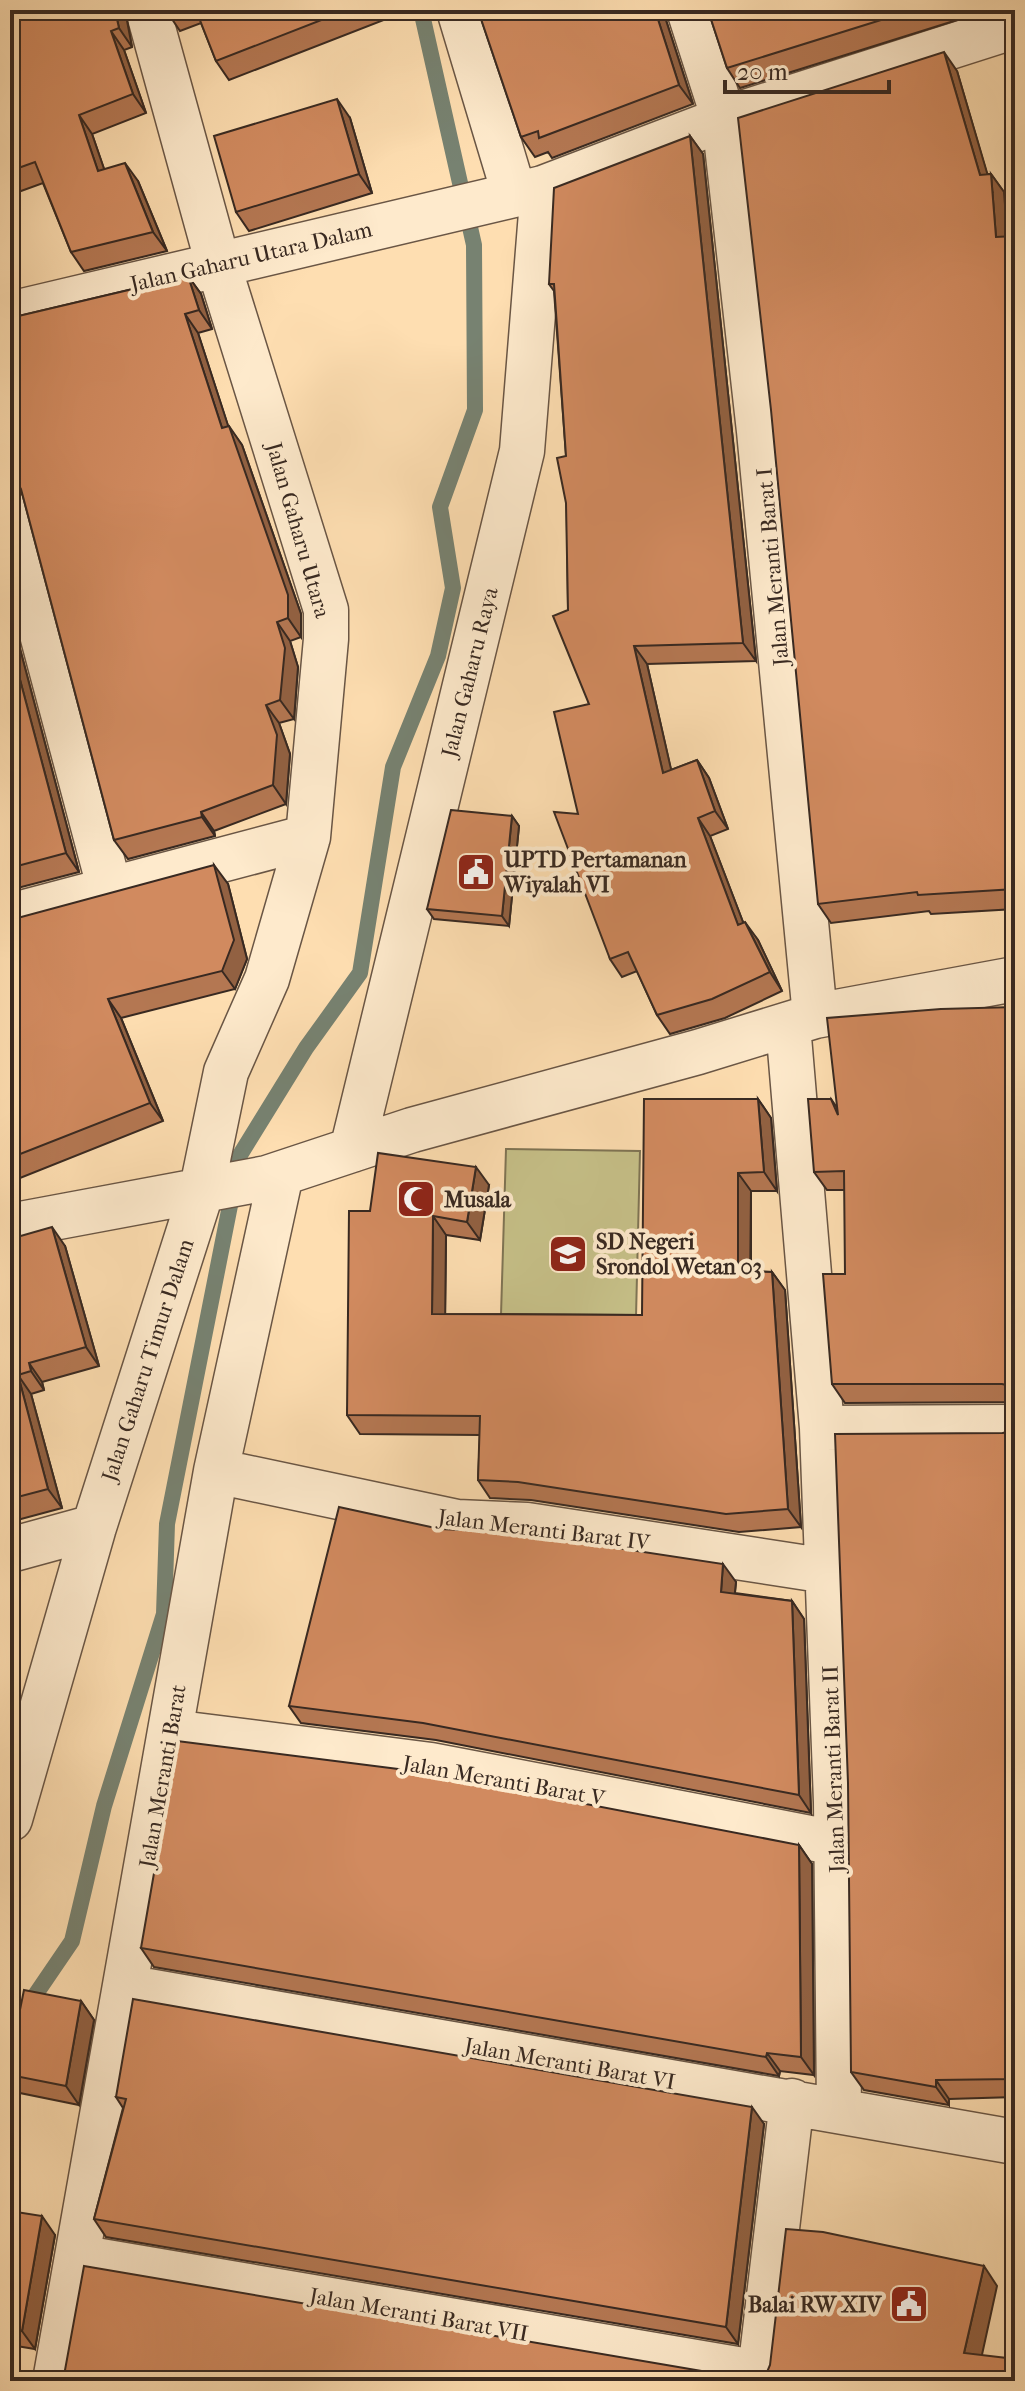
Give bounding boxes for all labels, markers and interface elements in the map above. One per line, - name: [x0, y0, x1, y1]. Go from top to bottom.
- scale bar: [725, 44, 889, 94]
- text: 20 m: [737, 58, 788, 86]
- street label: Jalan Gaharu Utara Dalam: [126, 216, 375, 298]
- street label: Jalan Gaharu Utara: [260, 438, 336, 622]
- street label: Jalan Meranti Barat I: [751, 466, 795, 669]
- street label: Jalan Gaharu Raya: [436, 584, 504, 762]
- place label: UPTD Pertamanan Wiyalah VI: [503, 847, 687, 898]
- public building icon: UPTD Pertamanan Wiyalah VI: [455, 851, 497, 893]
- mosque icon: Musala: [395, 1178, 437, 1220]
- place label: Musala: [443, 1187, 512, 1213]
- place label: SD Negeri Srondol Wetan 03: [596, 1229, 762, 1280]
- school or university icon: SD Negeri Srondol Wetan 03: [547, 1233, 589, 1275]
- street label: Jalan Gaharu Timur Dalam: [96, 1235, 200, 1487]
- street label: Jalan Meranti Barat IV: [434, 1504, 652, 1556]
- street label: Jalan Meranti Barat II: [817, 1664, 851, 1875]
- street label: Jalan Meranti Barat: [134, 1682, 192, 1872]
- street label: Jalan Meranti Barat V: [399, 1750, 607, 1812]
- street label: Jalan Meranti Barat VI: [461, 2032, 677, 2095]
- street label: Jalan Meranti Barat VII: [305, 2283, 531, 2347]
- public building icon: Balai RW XIV: [888, 2283, 930, 2325]
- place label: Balai RW XIV: [748, 2292, 883, 2318]

